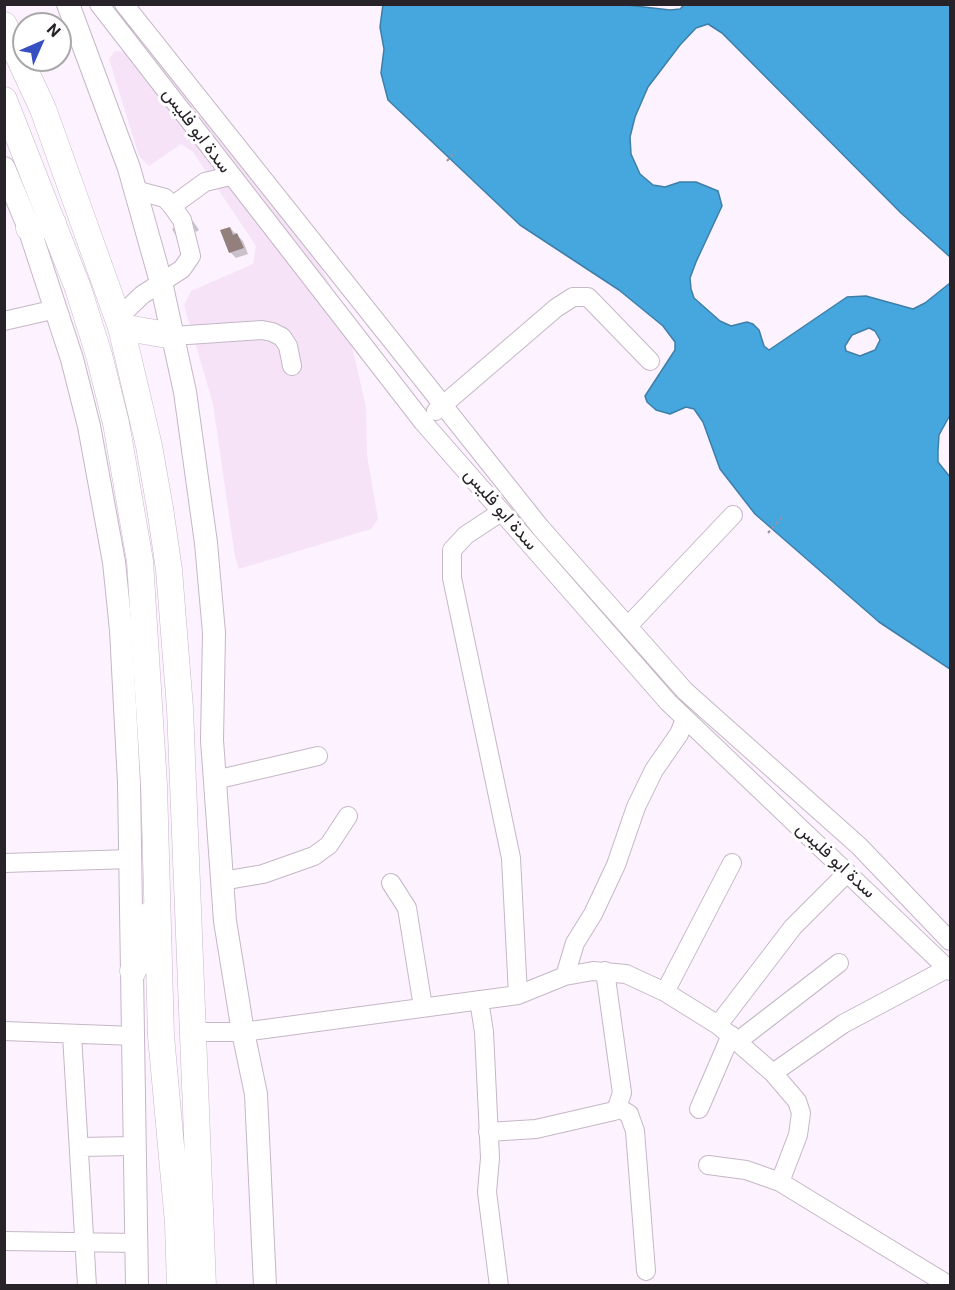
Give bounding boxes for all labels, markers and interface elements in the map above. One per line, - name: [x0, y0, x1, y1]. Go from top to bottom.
- north arrow: [12, 12, 72, 72]
- text: N: [43, 20, 64, 41]
- street label: سدة ابو فليس: [157, 84, 235, 178]
- street label: سدة ابو فليس: [459, 465, 541, 555]
- street label: سدة ابو فليس: [791, 819, 879, 903]

